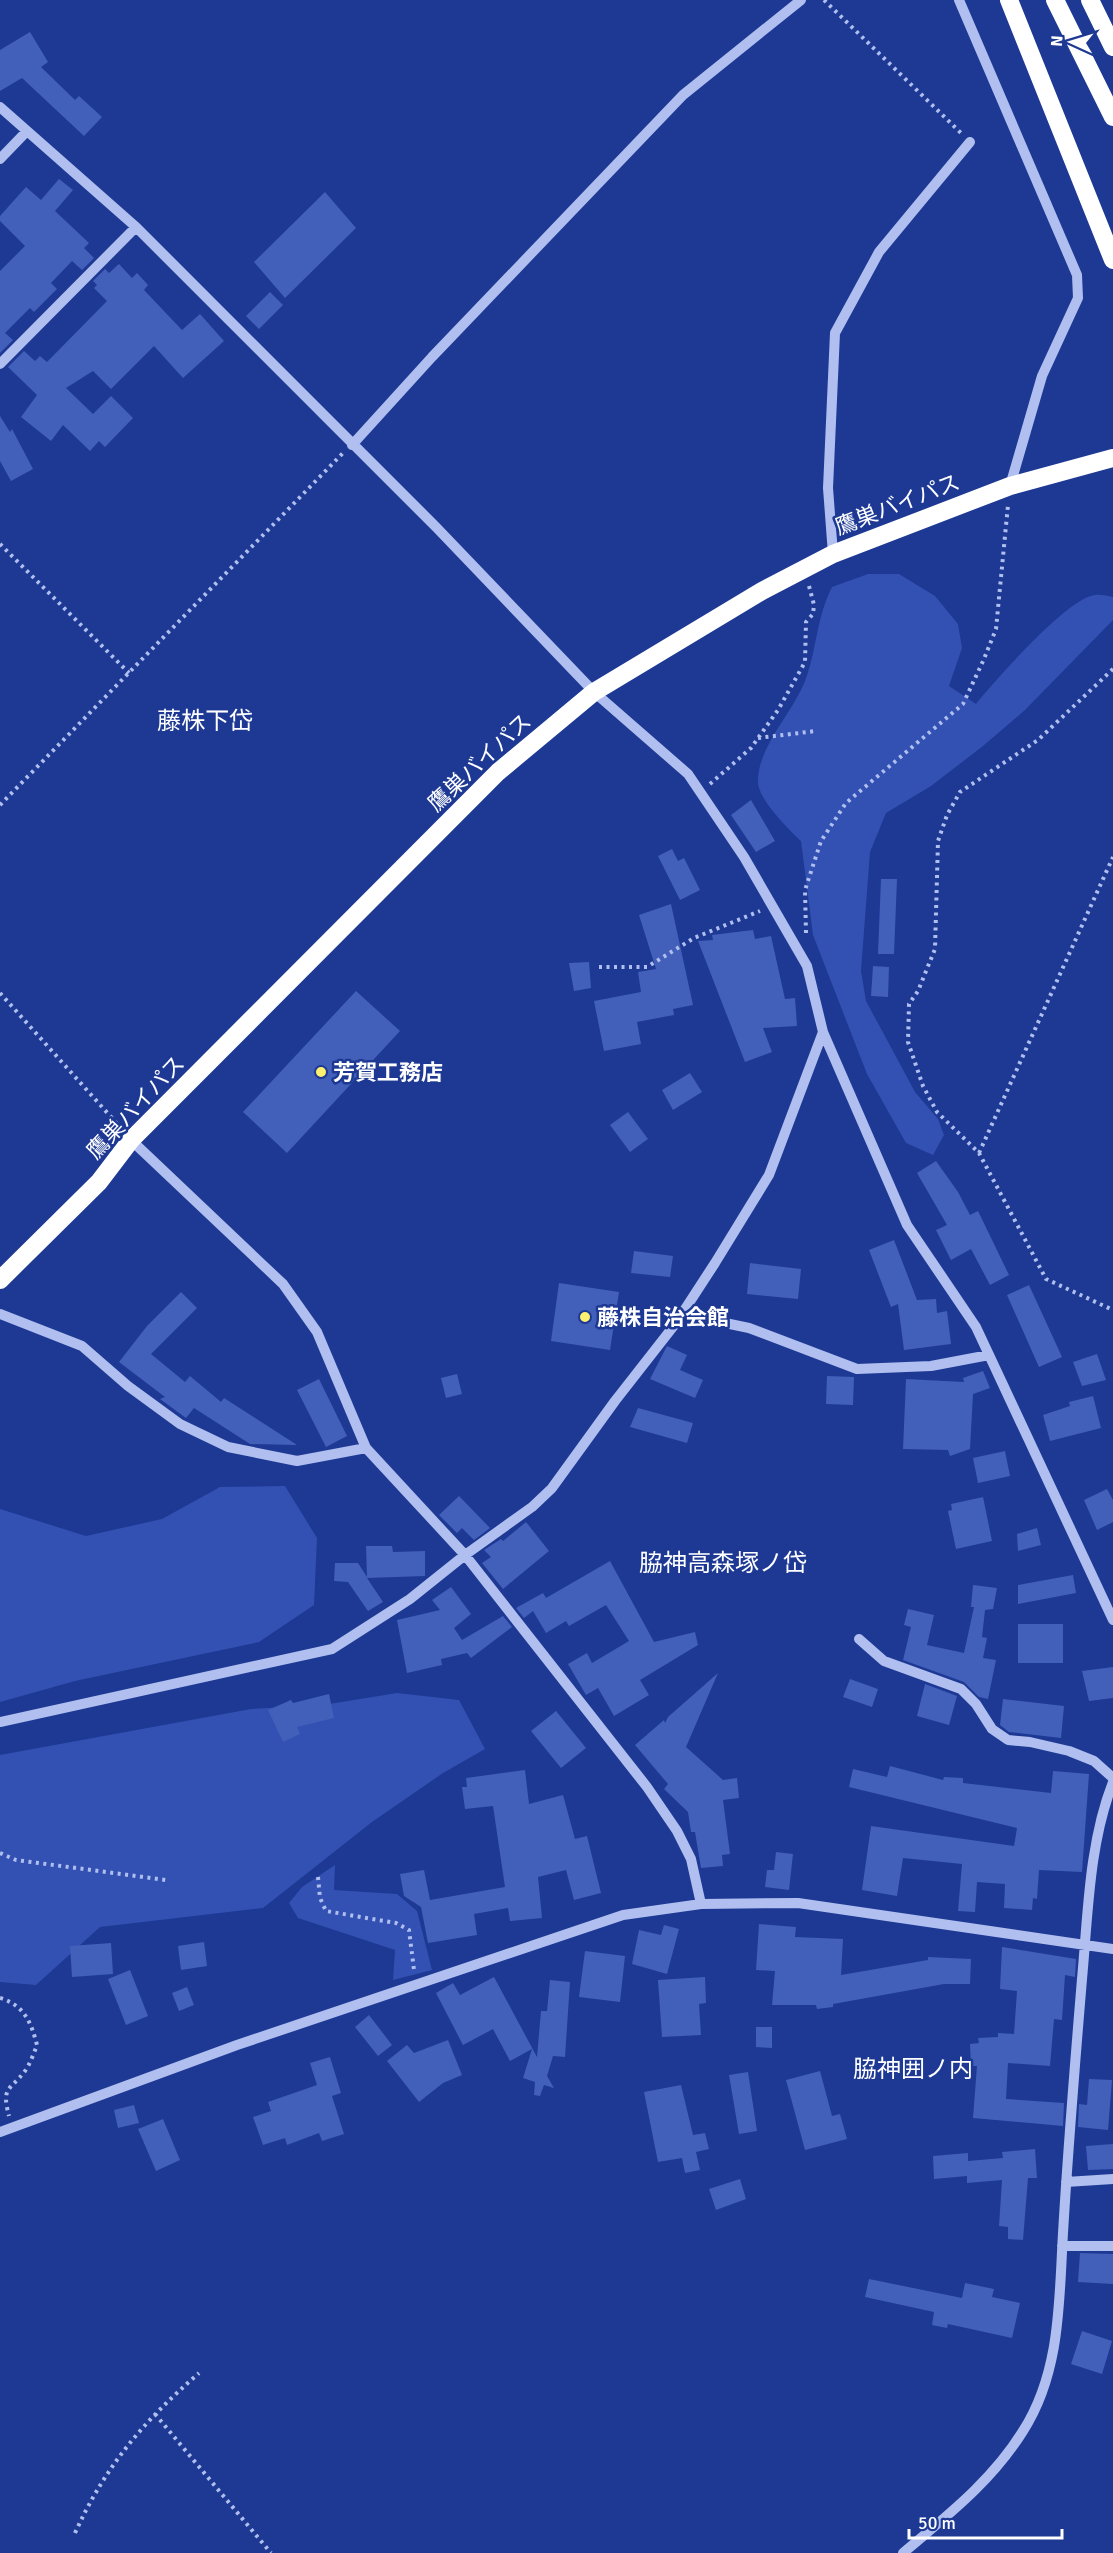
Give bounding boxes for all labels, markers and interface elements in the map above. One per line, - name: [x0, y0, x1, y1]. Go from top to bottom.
- north arrow: [1041, 12, 1101, 72]
- text: N: [1047, 35, 1067, 47]
- street label: 鷹巣バイパス: [831, 468, 963, 541]
- district label: 藤株下岱: [157, 706, 253, 736]
- street label: 鷹巣バイパス: [422, 708, 537, 817]
- street label: 鷹巣バイパス: [81, 1050, 190, 1165]
- place label: 芳賀工務店: [333, 1059, 443, 1086]
- marker: 芳賀工務店: [314, 1065, 328, 1079]
- place label: 藤株自治会館: [597, 1304, 729, 1331]
- marker: 藤株自治会館: [578, 1310, 592, 1324]
- district label: 脇神高森塚ノ岱: [639, 1548, 807, 1578]
- district label: 脇神囲ノ内: [853, 2054, 973, 2084]
- scale bar: [909, 2502, 1062, 2540]
- text: 50 m: [918, 2512, 956, 2534]

